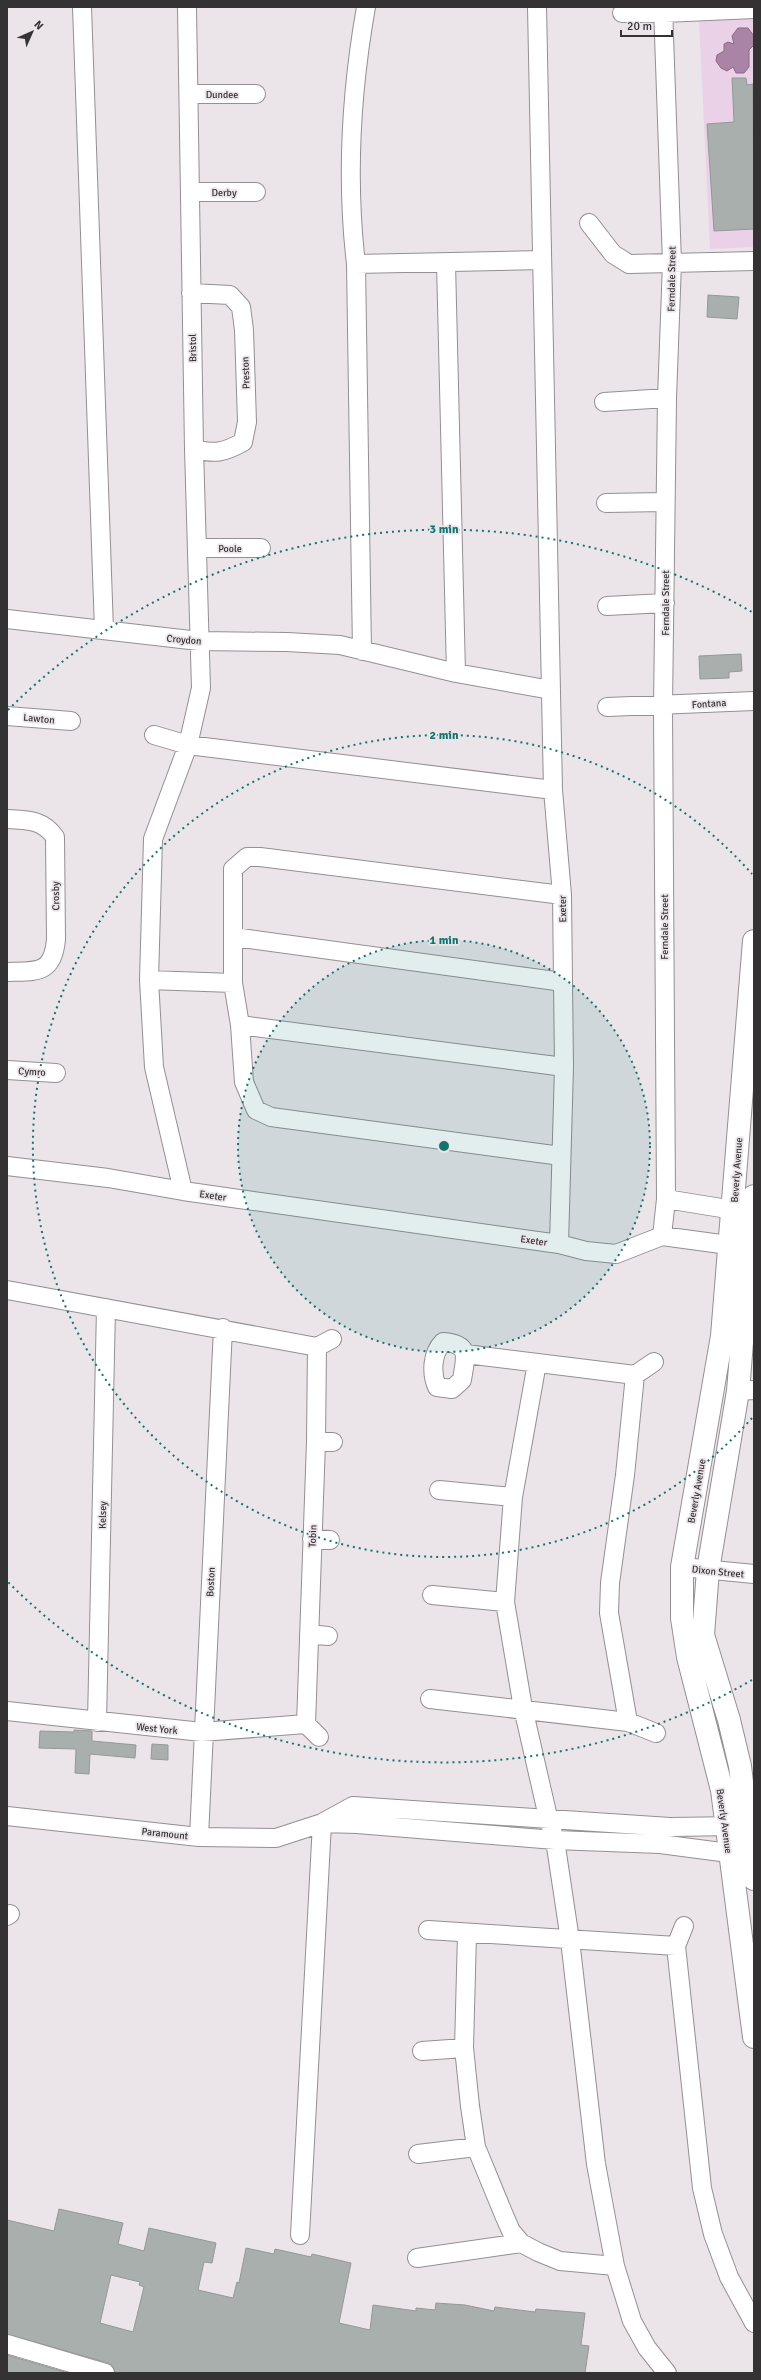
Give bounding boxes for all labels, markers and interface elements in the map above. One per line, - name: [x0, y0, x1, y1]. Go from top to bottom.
- north arrow: [12, 12, 52, 52]
- scale bar: [621, 12, 672, 38]
- text: N: [31, 18, 46, 33]
- text: 20 m: [627, 19, 652, 34]
- street label: Dundee: [206, 89, 238, 101]
- street label: Derby: [211, 187, 237, 199]
- street label: Ferndale Street: [665, 246, 679, 312]
- street label: Bristol: [187, 334, 199, 362]
- street label: Preston: [239, 357, 253, 389]
- text: 3 min: [430, 522, 459, 537]
- street label: Poole: [218, 543, 242, 555]
- street label: Ferndale Street: [660, 570, 672, 636]
- street label: Croydon: [166, 632, 202, 648]
- street label: Fontana: [691, 697, 727, 711]
- street label: Lawton: [23, 712, 55, 726]
- text: 2 min: [430, 728, 459, 743]
- street label: Crosby: [50, 881, 62, 911]
- street label: Ferndale Street: [659, 894, 671, 960]
- street label: Exeter: [557, 895, 569, 923]
- text: 1 min: [430, 933, 459, 948]
- street label: Cymro: [18, 1065, 46, 1079]
- street label: Beverly Avenue: [729, 1137, 745, 1203]
- centre of rings: [437, 1139, 451, 1153]
- street label: Exeter: [199, 1188, 227, 1204]
- street label: Exeter: [520, 1233, 548, 1249]
- street label: Beverly Avenue: [685, 1458, 709, 1524]
- street label: Kelsey: [97, 1501, 109, 1529]
- street label: Tobin: [307, 1524, 319, 1548]
- street label: Dixon Street: [691, 1563, 745, 1581]
- street label: Boston: [204, 1567, 218, 1597]
- street label: West York: [136, 1721, 178, 1737]
- street label: Beverly Avenue: [714, 1788, 734, 1854]
- street label: Paramount: [141, 1826, 189, 1842]

